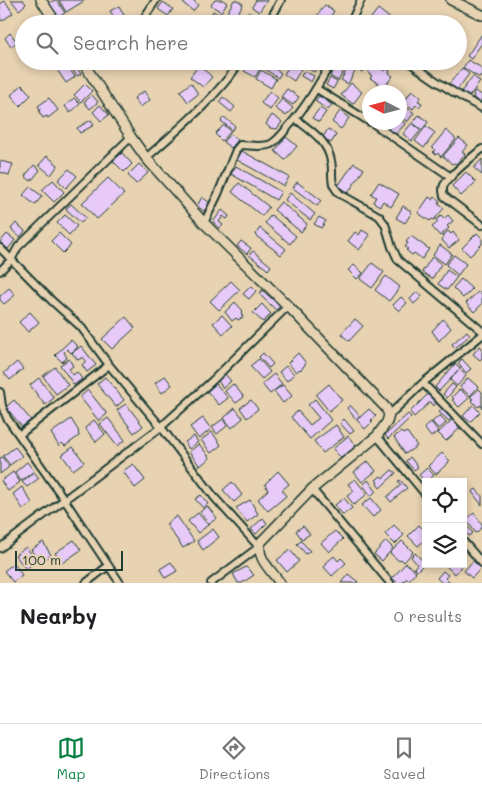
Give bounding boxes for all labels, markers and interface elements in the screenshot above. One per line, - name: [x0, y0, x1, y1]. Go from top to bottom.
- search box: [15, 15, 467, 70]
- icon: search: [33, 29, 61, 57]
- text: Search here: [73, 30, 189, 55]
- north arrow: [362, 85, 407, 130]
- map controls: [422, 478, 467, 568]
- button: locate: [422, 478, 467, 523]
- button: layers: [422, 523, 467, 568]
- scale bar: [15, 548, 122, 571]
- text: 100 m: [22, 550, 61, 569]
- text: Nearby: [20, 602, 97, 629]
- text: 0 results: [394, 605, 462, 626]
- tab: Map: [57, 734, 85, 783]
- tab: Directions: [199, 734, 270, 783]
- tab: Saved: [384, 734, 425, 783]

